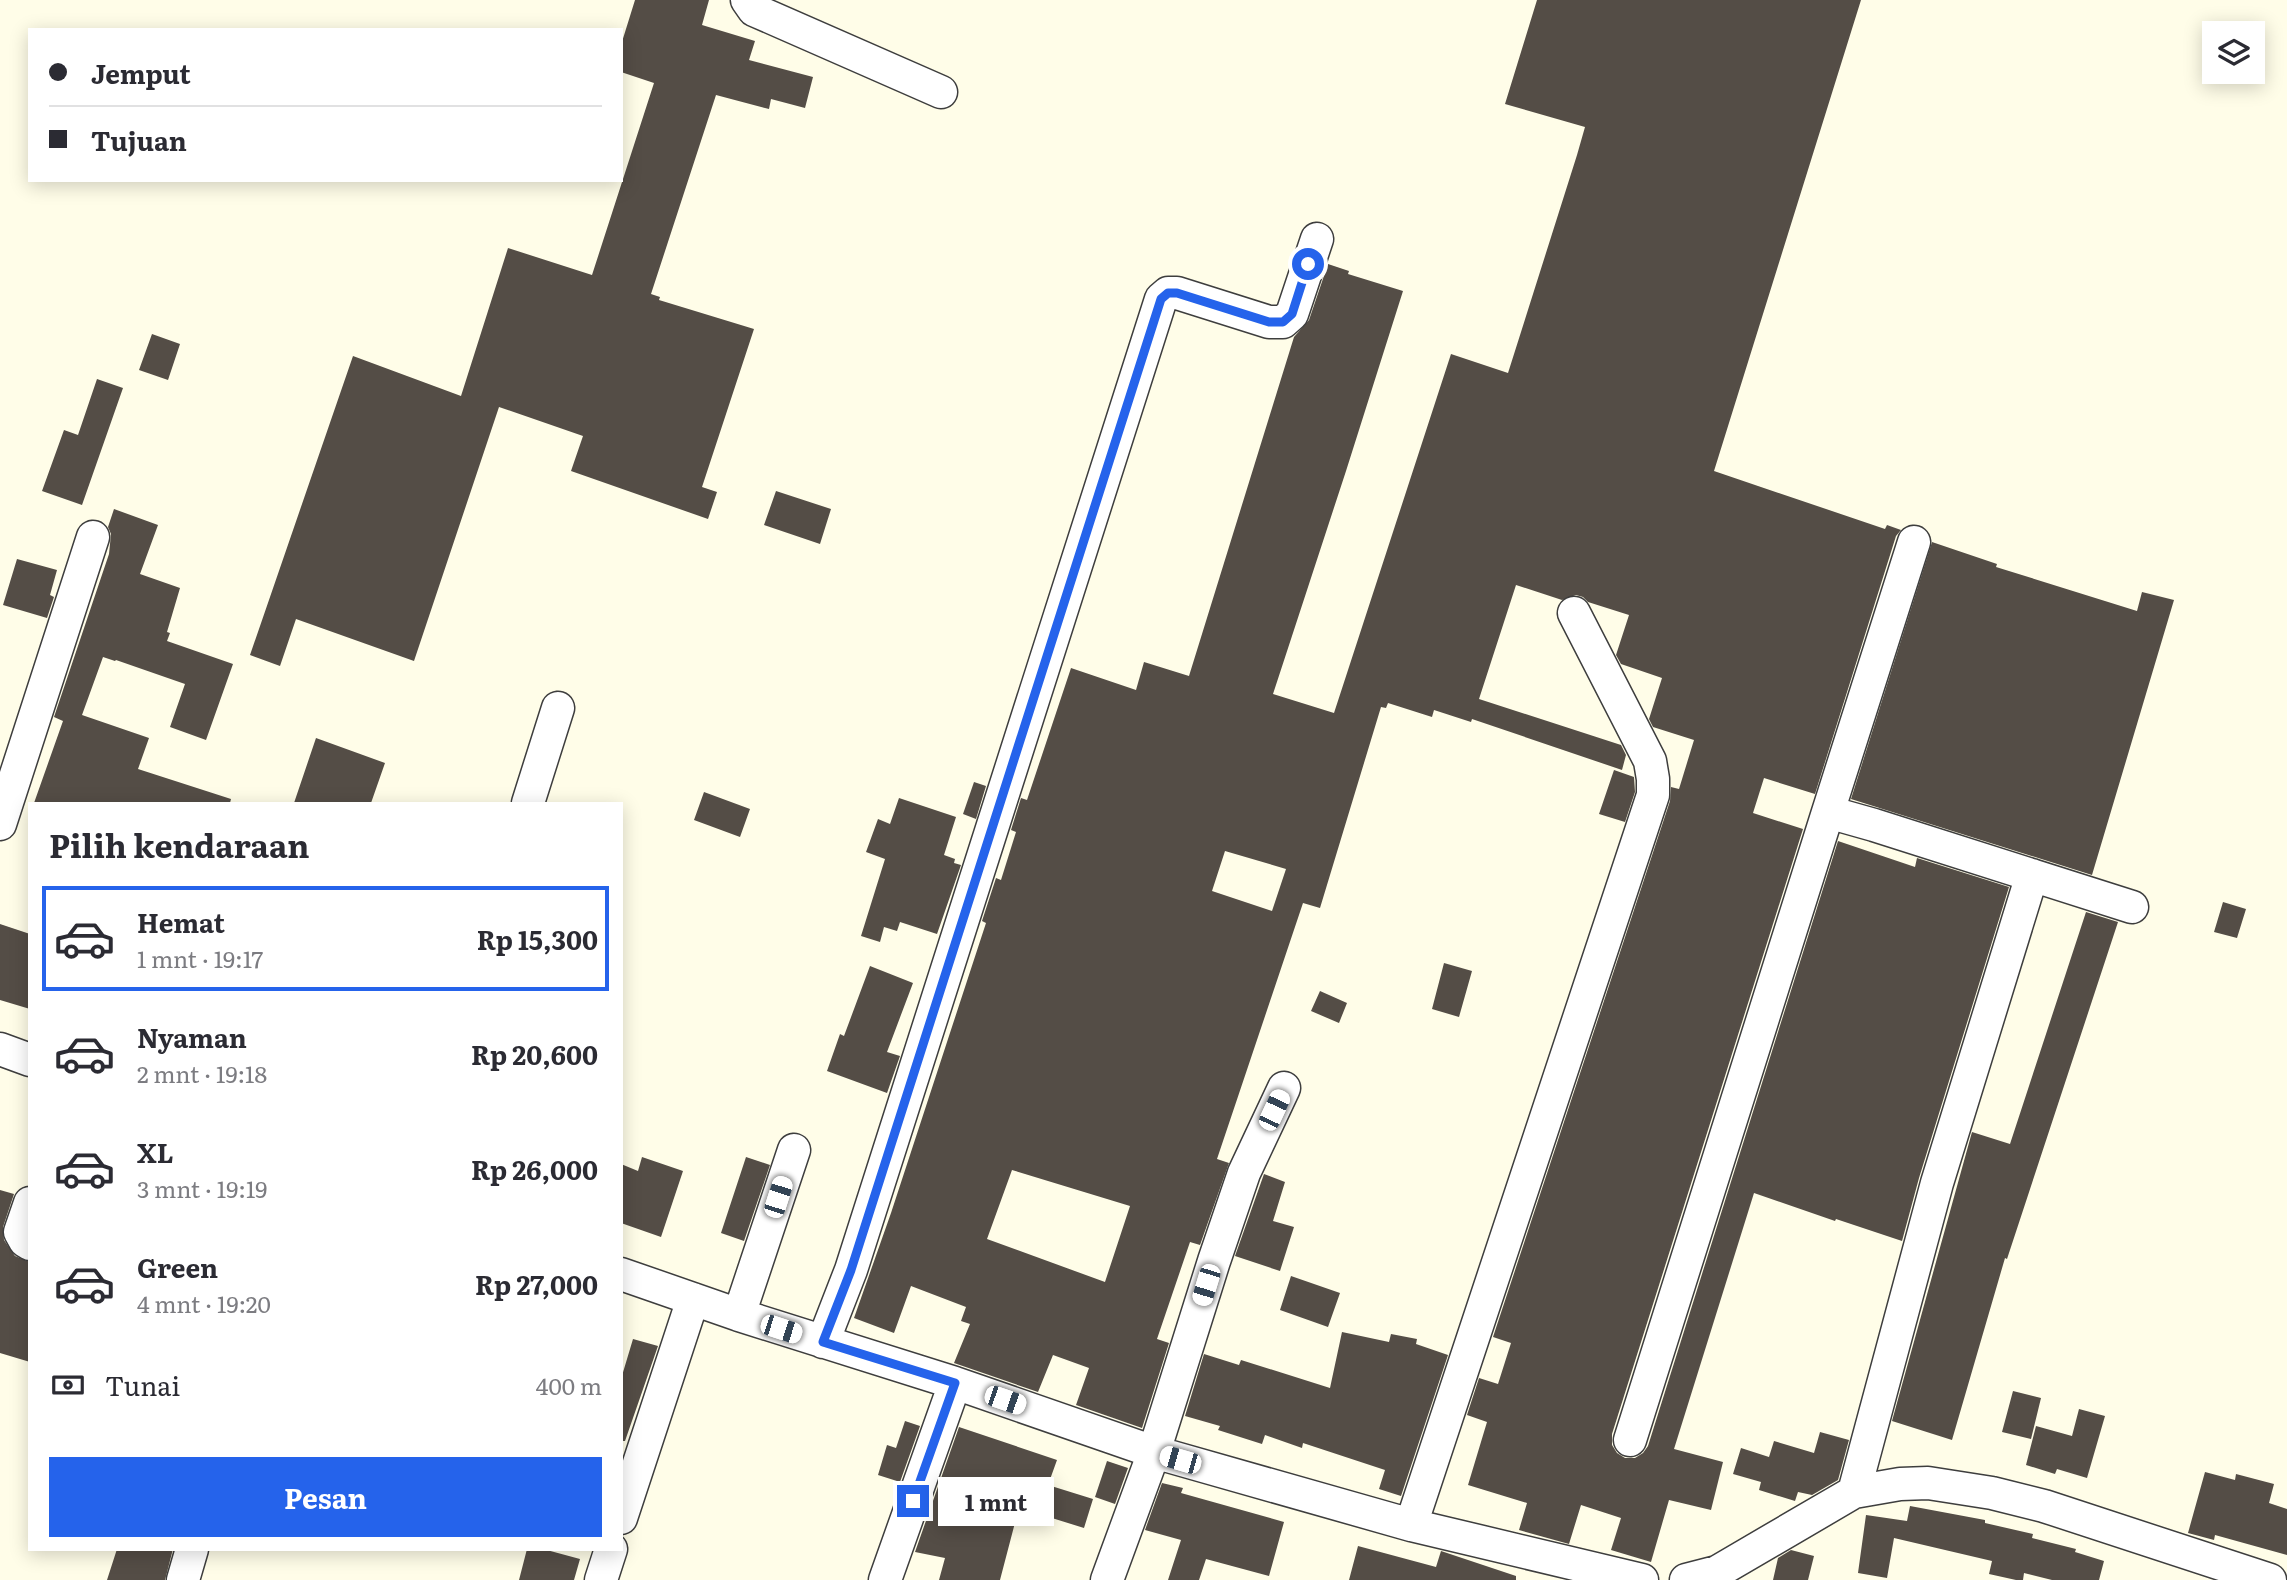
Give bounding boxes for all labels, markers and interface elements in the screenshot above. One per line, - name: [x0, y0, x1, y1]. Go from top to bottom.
- map controls: [2202, 21, 2265, 84]
- button: layers: [2202, 21, 2265, 84]
- text: Jemput: [91, 53, 191, 92]
- text: Tujuan: [91, 120, 187, 159]
- route start: [1292, 248, 1324, 280]
- text: Pilih kendaraan: [49, 820, 309, 868]
- text: Hemat: [137, 902, 225, 941]
- icon: car: [53, 907, 116, 970]
- text: Rp 15,300: [477, 919, 598, 958]
- text: 1 mnt · 19:17: [137, 941, 263, 975]
- text: Nyaman: [137, 1017, 247, 1056]
- icon: car: [53, 1022, 116, 1085]
- text: Rp 20,600: [471, 1034, 598, 1073]
- text: 2 mnt · 19:18: [137, 1056, 267, 1090]
- car: [1256, 1087, 1293, 1133]
- text: XL: [137, 1132, 174, 1171]
- icon: car: [53, 1137, 116, 1200]
- text: Rp 26,000: [471, 1149, 598, 1188]
- text: 3 mnt · 19:19: [137, 1171, 267, 1205]
- car: [762, 1174, 795, 1220]
- text: Green: [137, 1247, 218, 1286]
- icon: car: [53, 1252, 116, 1315]
- car: [1190, 1262, 1223, 1308]
- text: Rp 27,000: [475, 1264, 598, 1303]
- text: 4 mnt · 19:20: [137, 1286, 271, 1320]
- car: [758, 1313, 805, 1345]
- text: Tunai: [105, 1365, 180, 1404]
- icon: cash: [49, 1366, 87, 1404]
- text: 400 m: [536, 1368, 602, 1402]
- car: [982, 1383, 1029, 1417]
- car: [1157, 1444, 1204, 1476]
- button: Pesan: [49, 1457, 602, 1537]
- callout: 1 mnt: [937, 1476, 1053, 1526]
- text: 1 mnt: [965, 1484, 1027, 1518]
- route end: [897, 1485, 929, 1517]

